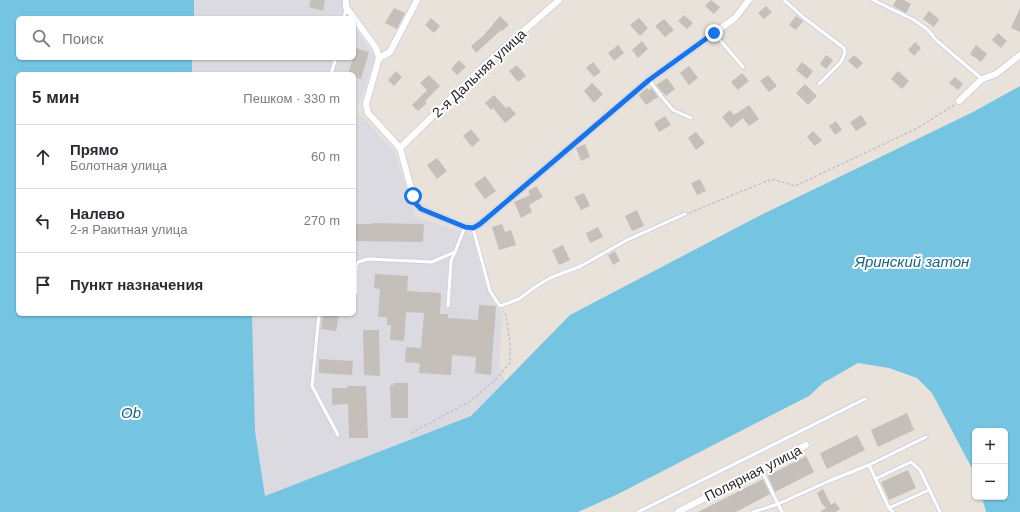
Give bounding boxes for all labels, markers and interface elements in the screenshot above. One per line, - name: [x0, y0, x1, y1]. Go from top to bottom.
- search box: [16, 16, 356, 60]
- route end: [705, 24, 723, 42]
- street label: 2-я Дальняя улица: [429, 25, 529, 120]
- icon: search: [30, 27, 52, 49]
- text: Поиск: [62, 30, 104, 47]
- text: 5 мин: [32, 88, 79, 107]
- text: Пешком · 330 m: [243, 91, 340, 106]
- text: Прямо: [70, 141, 119, 158]
- icon: ahead: [32, 146, 54, 168]
- text: 60 m: [311, 149, 340, 164]
- text: Болотная улица: [70, 158, 167, 173]
- route start: [404, 187, 422, 205]
- text: Налево: [70, 205, 125, 222]
- icon: left: [32, 210, 54, 232]
- text: 270 m: [304, 213, 340, 228]
- text: 2-я Ракитная улица: [70, 222, 187, 237]
- water label: Яринский затон: [854, 253, 969, 270]
- icon: arrive: [32, 274, 54, 296]
- text: Пункт назначения: [70, 276, 203, 293]
- water label: Ob: [121, 404, 141, 421]
- map controls: [972, 428, 1008, 500]
- button: +: [972, 428, 1008, 464]
- street label: Полярная улица: [702, 442, 804, 504]
- button: −: [972, 464, 1008, 500]

